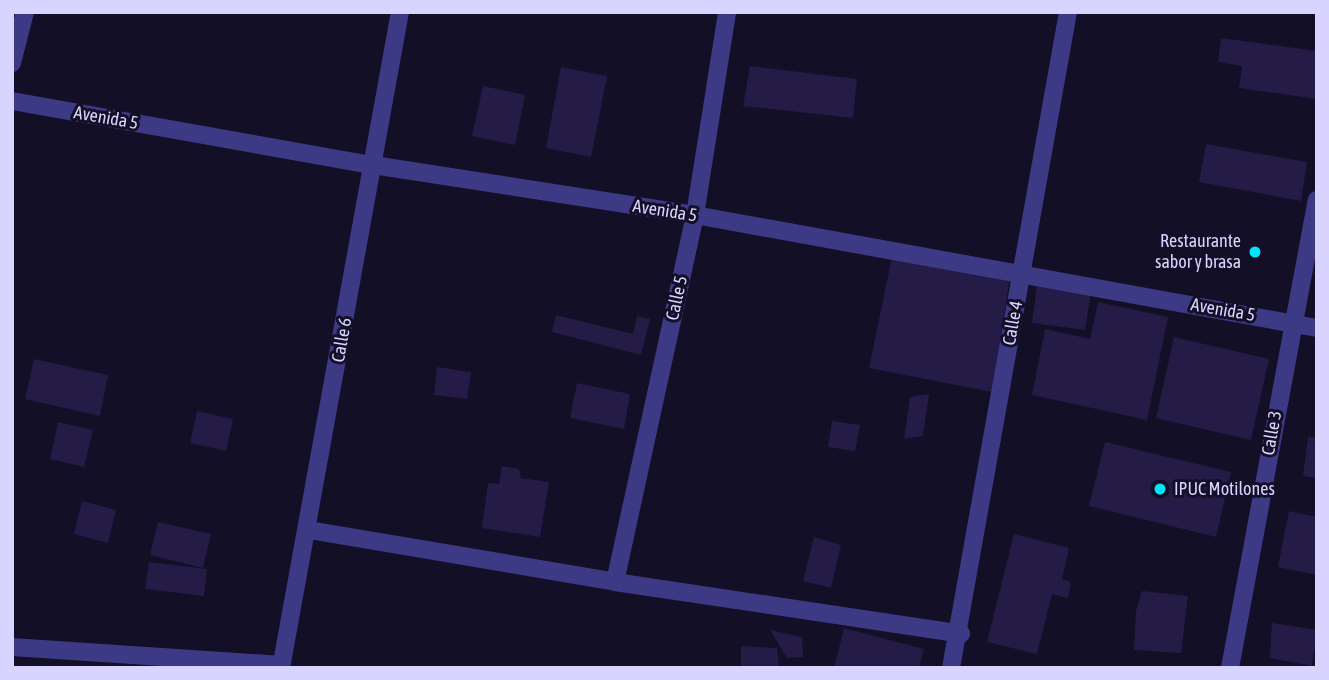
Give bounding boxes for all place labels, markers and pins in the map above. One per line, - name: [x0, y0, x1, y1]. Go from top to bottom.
- place label: Restaurante sabor y brasa: [1155, 231, 1241, 274]
- marker: Restaurante sabor y brasa: [1247, 244, 1263, 260]
- place label: IPUC Motilones: [1174, 478, 1275, 500]
- marker: IPUC Motilones: [1152, 481, 1168, 497]

